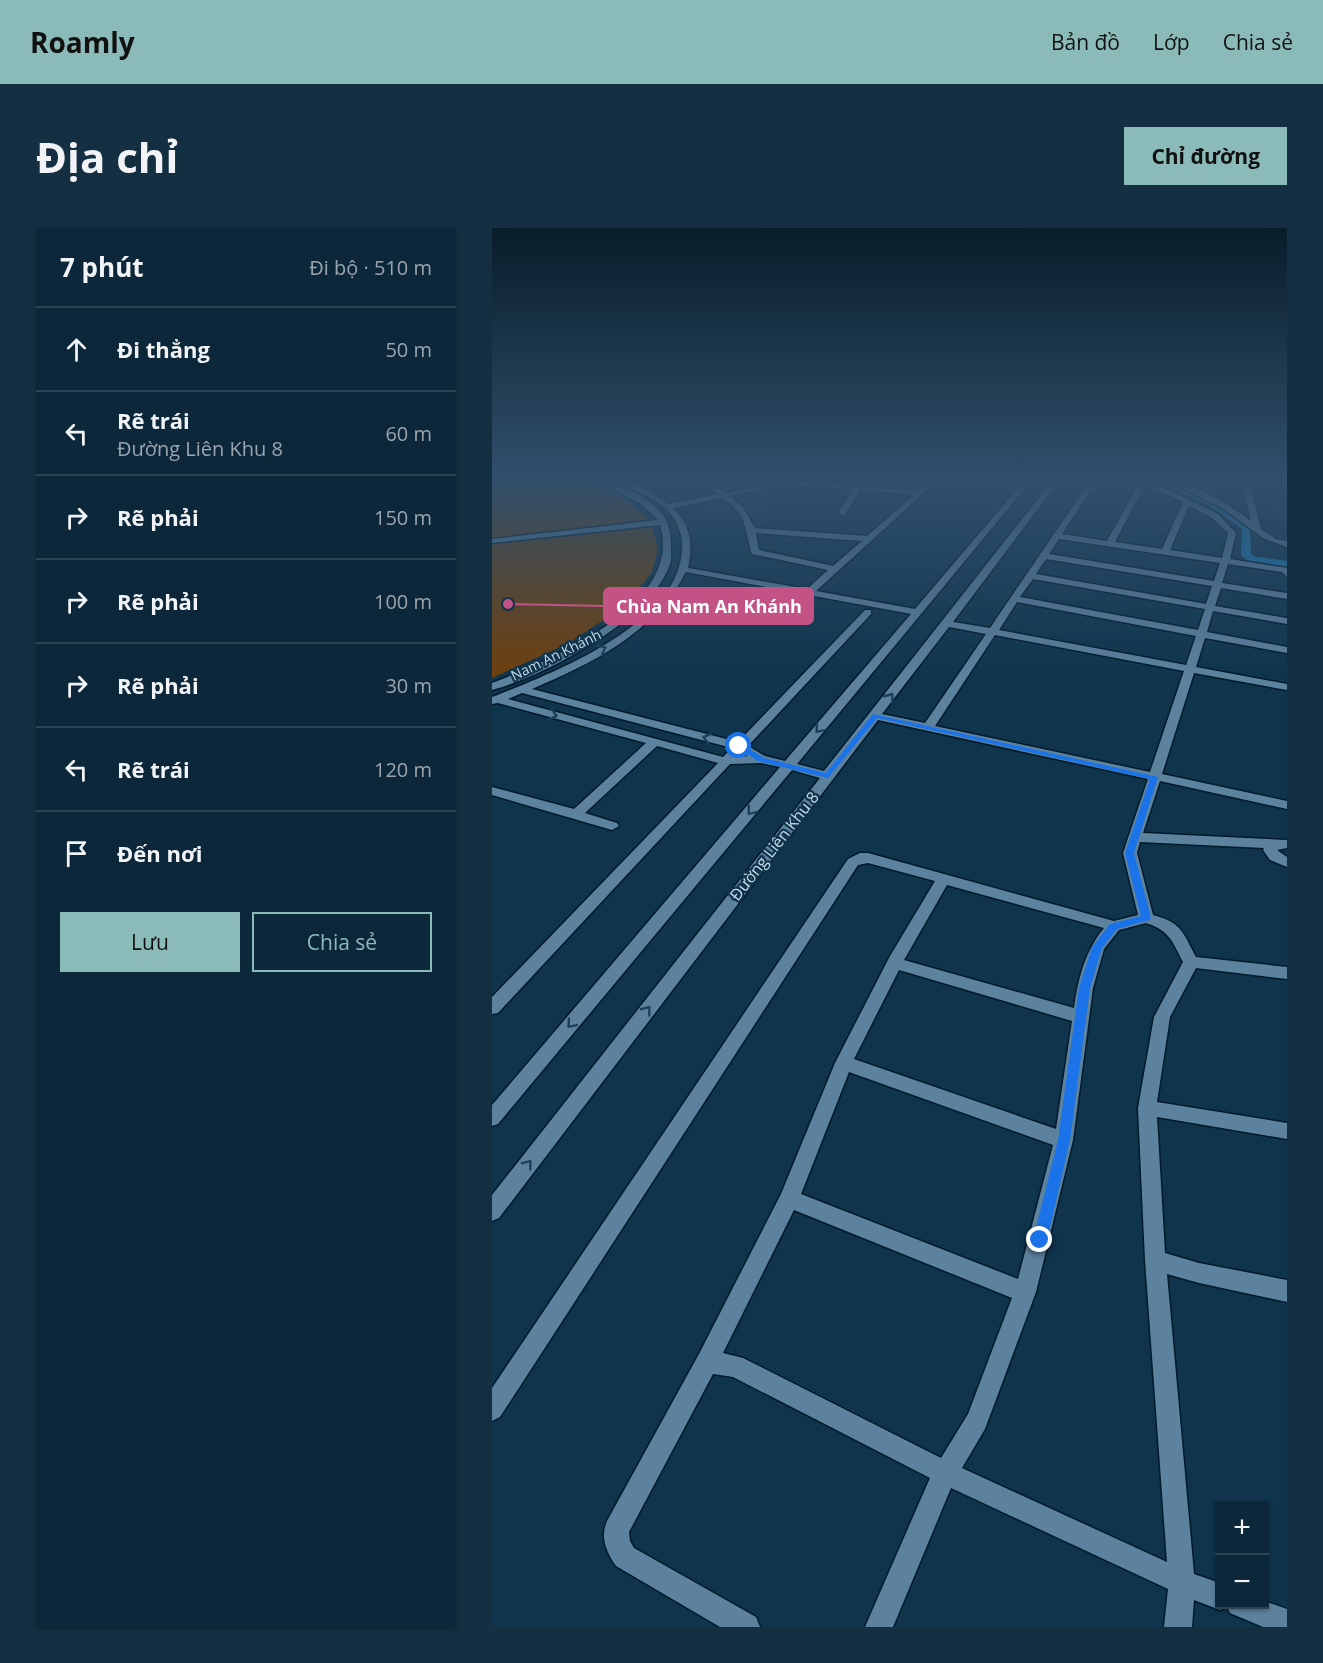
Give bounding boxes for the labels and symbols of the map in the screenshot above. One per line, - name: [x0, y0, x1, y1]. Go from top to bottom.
- callout: Chùa Nam An Khánh: [604, 588, 813, 624]
- text: Chùa Nam An Khánh: [616, 594, 802, 618]
- street label: Nam An Khánh: [508, 625, 604, 685]
- one-way arrow: [596, 645, 606, 657]
- one-way arrow: [882, 692, 893, 703]
- one-way arrow: [548, 707, 558, 720]
- one-way arrow: [816, 722, 827, 733]
- route start: [725, 732, 751, 758]
- one-way arrow: [702, 733, 712, 746]
- street label: Đường Liên Khu 8: [724, 787, 824, 905]
- one-way arrow: [747, 804, 758, 815]
- one-way arrow: [639, 1006, 650, 1017]
- one-way arrow: [567, 1017, 578, 1028]
- one-way arrow: [520, 1160, 531, 1171]
- route end: [1026, 1226, 1052, 1252]

